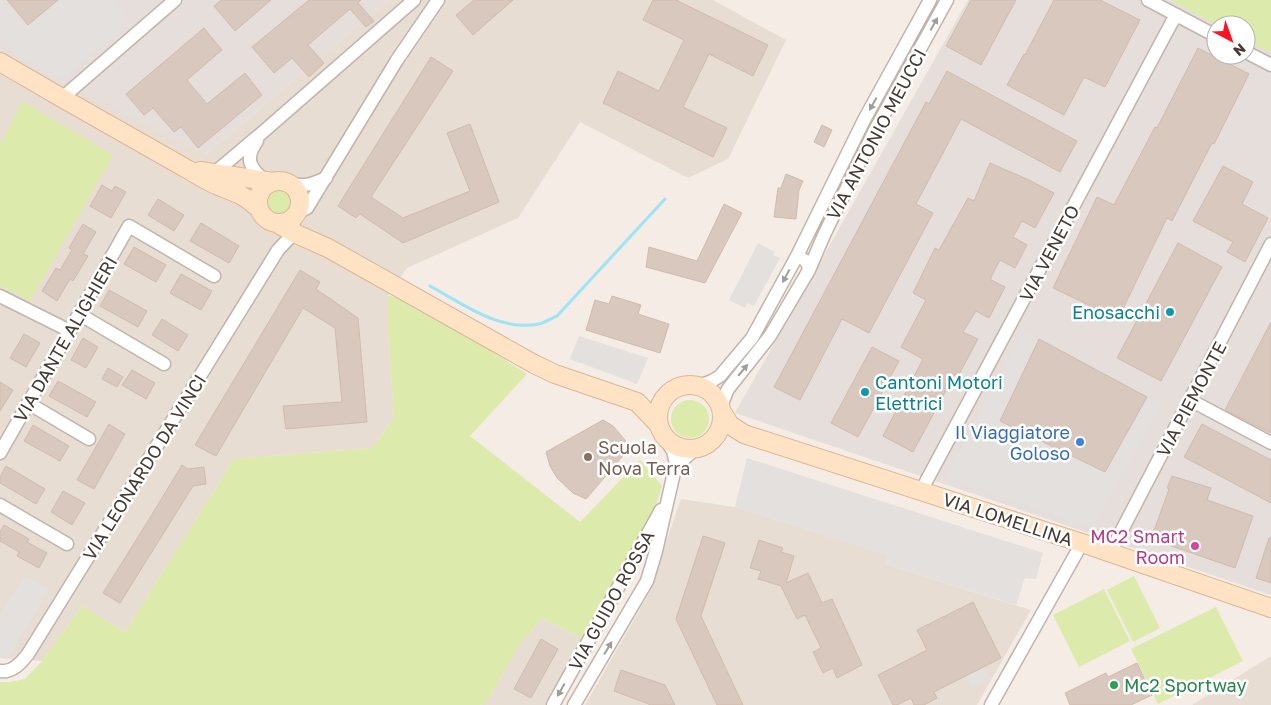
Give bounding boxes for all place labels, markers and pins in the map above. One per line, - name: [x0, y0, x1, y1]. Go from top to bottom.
- place label: Enosacchi: [1072, 301, 1160, 323]
- marker: Enosacchi: [1164, 306, 1176, 318]
- place label: Cantoni Motori Elettrici: [875, 371, 1003, 414]
- marker: Cantoni Motori Elettrici: [859, 386, 871, 398]
- place label: Il Viaggiatore Goloso: [955, 421, 1070, 464]
- place label: Scuola Nova Terra: [598, 436, 690, 479]
- marker: Il Viaggiatore Goloso: [1074, 436, 1086, 448]
- marker: Scuola Nova Terra: [582, 451, 594, 463]
- place label: MC2 Smart Room: [1090, 525, 1185, 568]
- marker: MC2 Smart Room: [1189, 540, 1201, 552]
- place label: Mc2 Sportway: [1124, 674, 1247, 696]
- marker: Mc2 Sportway: [1108, 679, 1120, 691]

